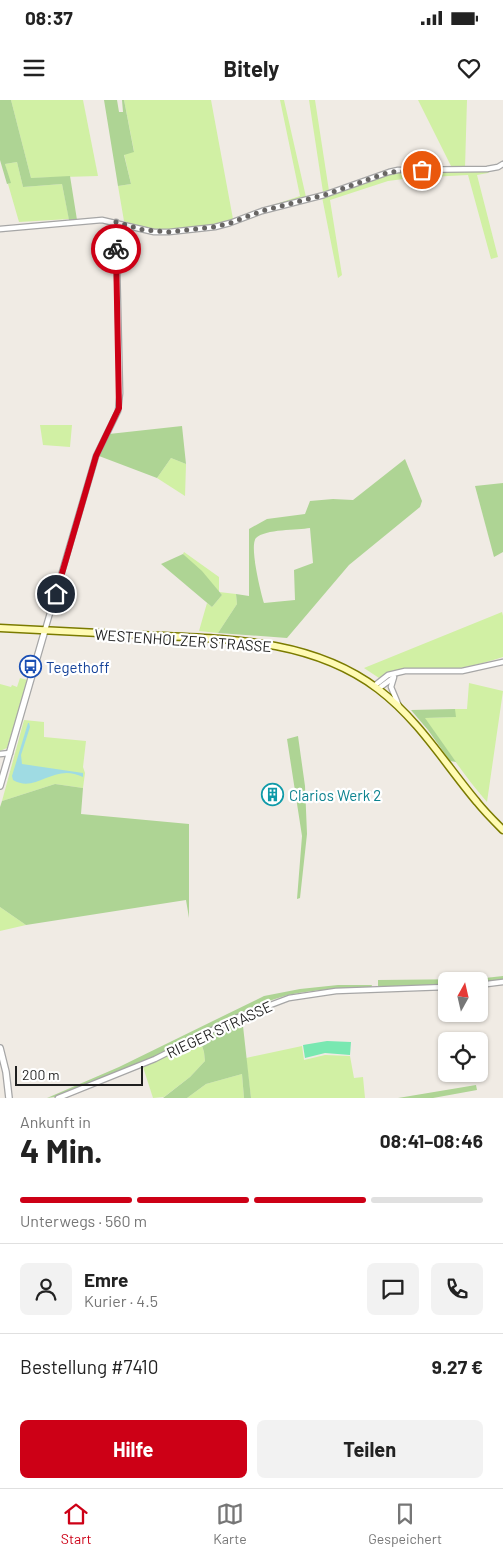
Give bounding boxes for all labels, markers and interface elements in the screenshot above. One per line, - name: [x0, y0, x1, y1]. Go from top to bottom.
- text: 08:37: [25, 6, 73, 29]
- icon: menu: [20, 54, 48, 82]
- icon: heart: [455, 54, 483, 82]
- text: Bitely: [224, 55, 279, 81]
- pin: [401, 149, 443, 191]
- icon: bag: [408, 156, 436, 184]
- courier: [91, 224, 141, 274]
- icon: bike: [102, 235, 130, 263]
- pin: [35, 573, 77, 615]
- icon: home: [42, 580, 70, 608]
- street label: WESTENHOLZER STRASSE: [94, 625, 272, 655]
- bus stop icon: Tegethoff: [18, 655, 42, 679]
- place label: Tegethoff: [46, 658, 110, 676]
- building icon: Clarios Werk 2: [261, 783, 285, 807]
- place label: Clarios Werk 2: [289, 786, 381, 804]
- north arrow: [438, 972, 488, 1022]
- map controls: [438, 972, 488, 1082]
- street label: RIEGER STRASSE: [163, 997, 275, 1061]
- button: locate: [438, 1032, 488, 1082]
- scale bar: [15, 1063, 142, 1086]
- text: 200 m: [22, 1066, 60, 1083]
- text: Ankunft in: [20, 1112, 91, 1131]
- text: 08:41–08:46: [380, 1129, 483, 1152]
- text: 4 Min.: [20, 1131, 103, 1169]
- text: Unterwegs · 560 m: [20, 1211, 147, 1230]
- button: person: [20, 1263, 72, 1315]
- button: chat: [367, 1263, 419, 1315]
- button: phone: [431, 1263, 483, 1315]
- text: Emre: [84, 1268, 128, 1291]
- text: Kurier · 4.5: [84, 1291, 158, 1310]
- text: Bestellung #7410: [20, 1355, 159, 1378]
- text: 9.27 €: [432, 1355, 483, 1378]
- button: Hilfe: [20, 1420, 247, 1478]
- button: Teilen: [257, 1420, 483, 1478]
- tab: Start: [61, 1500, 92, 1547]
- tab: Karte: [213, 1500, 247, 1547]
- tab: Gespeichert: [368, 1500, 442, 1547]

